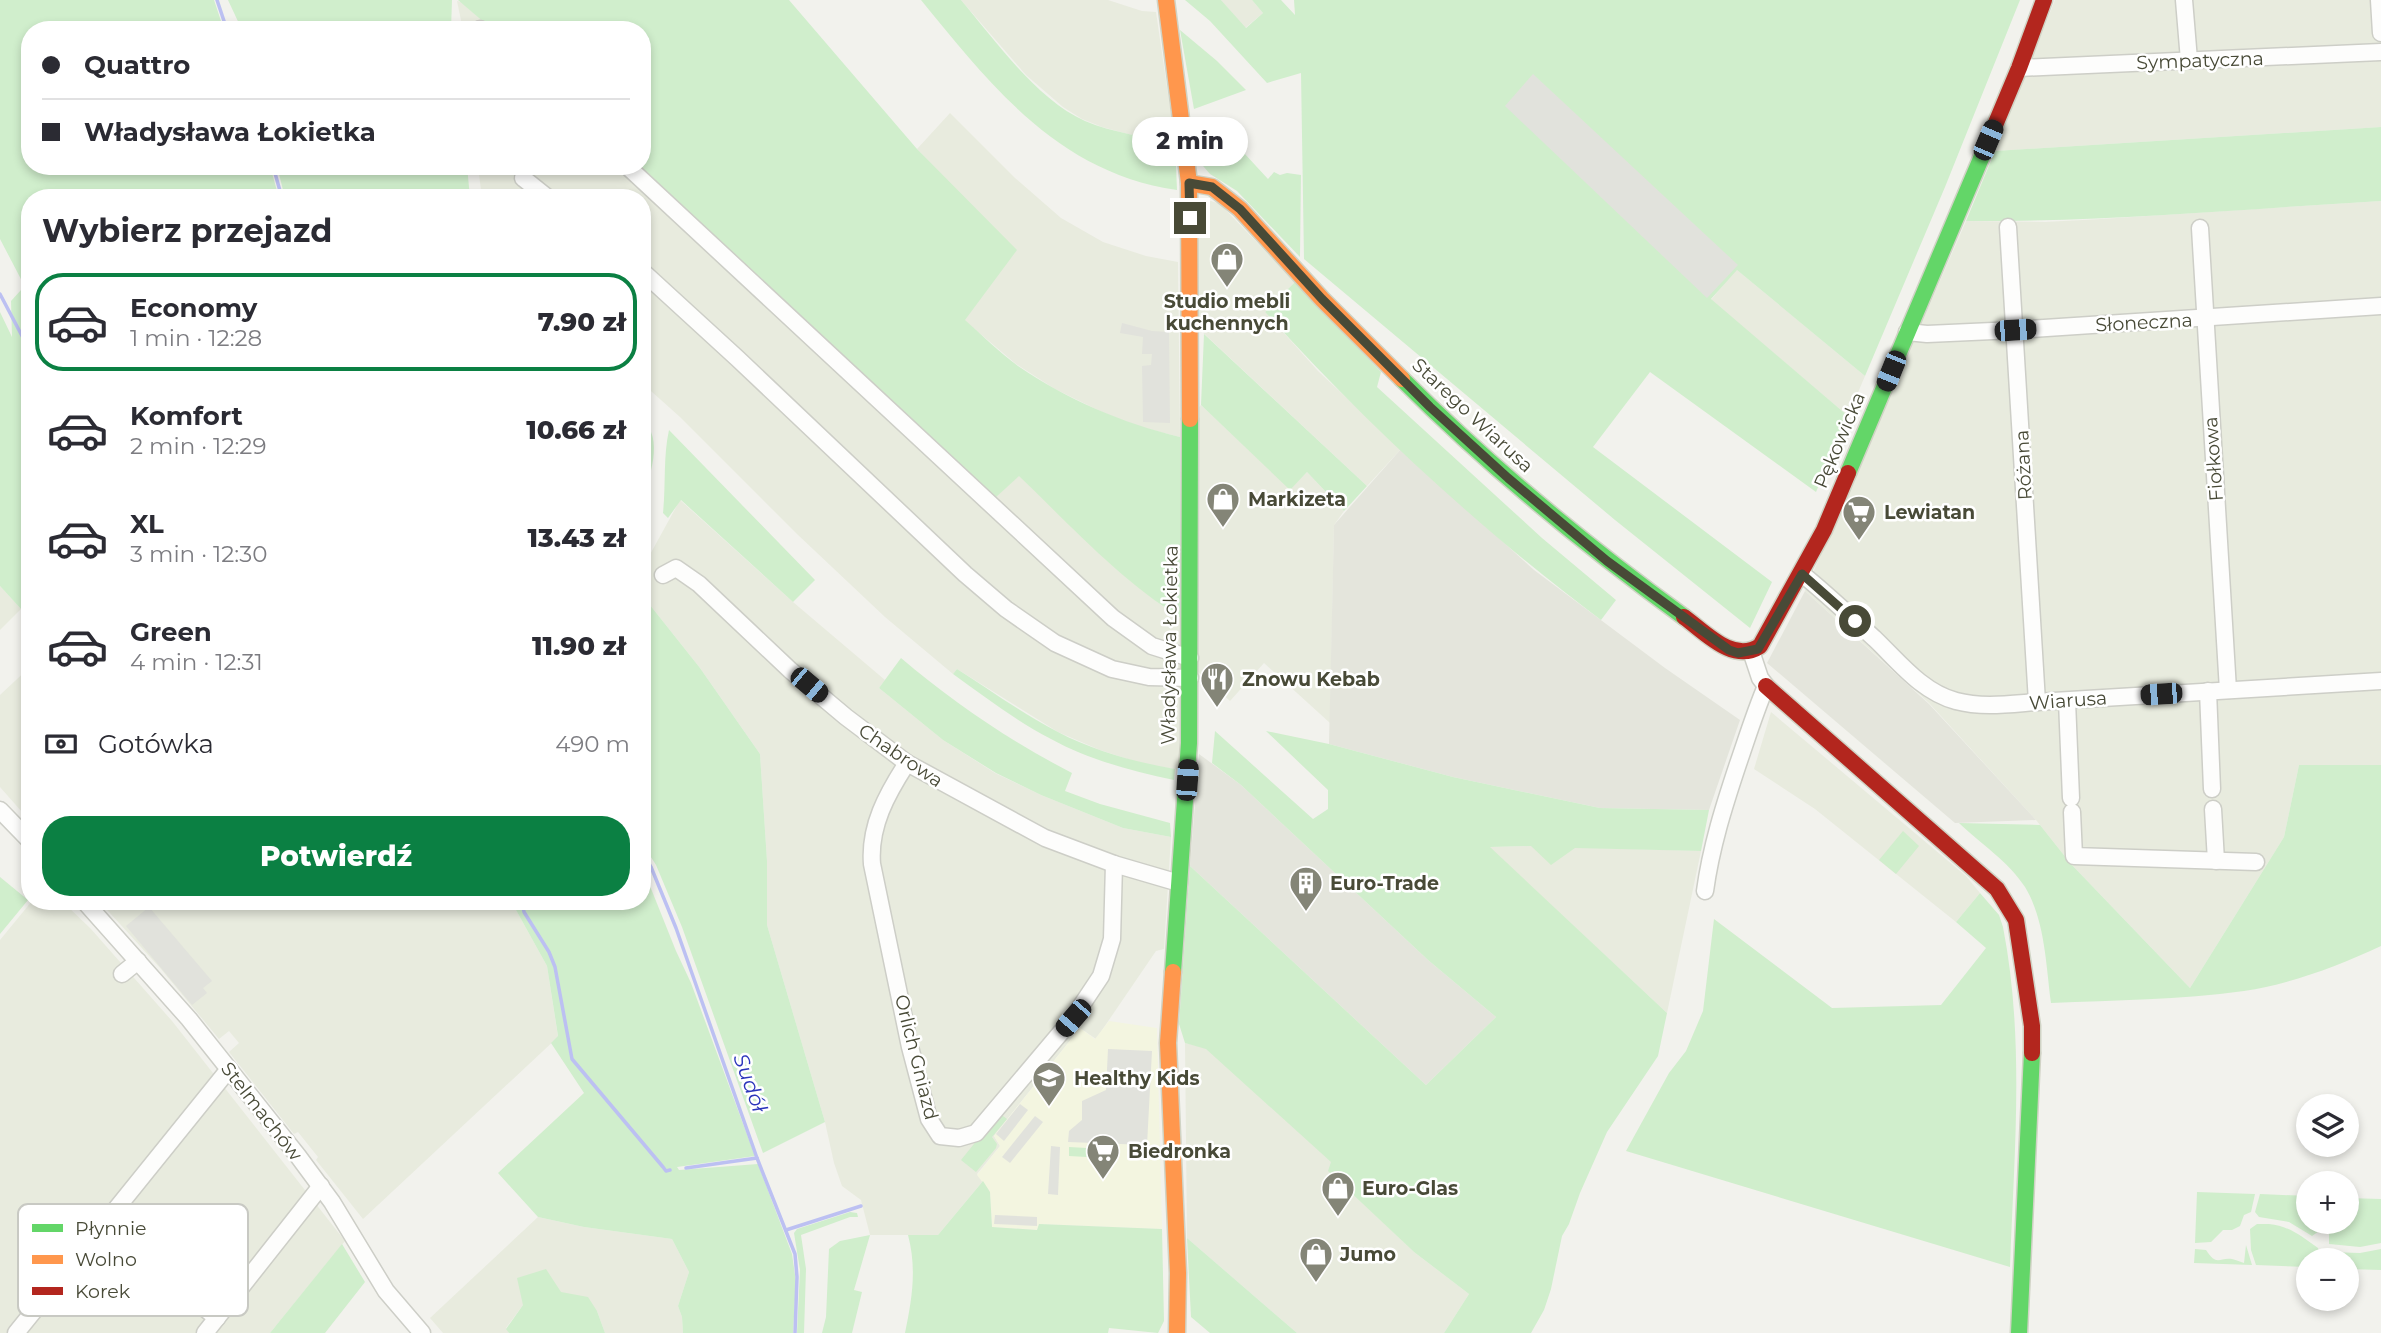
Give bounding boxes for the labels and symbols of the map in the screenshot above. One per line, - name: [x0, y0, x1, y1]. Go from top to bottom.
- street label: Sympatyczna: [2136, 47, 2264, 74]
- callout: 2 min: [1132, 116, 1248, 166]
- car: [1971, 117, 2006, 163]
- route end: [1174, 202, 1206, 234]
- shop icon: Studio mebli kuchennych: [1208, 240, 1246, 289]
- place label: Studio mebli kuchennych: [1164, 290, 1290, 335]
- street label: Słoneczna: [2095, 308, 2193, 337]
- car: [1994, 318, 2037, 342]
- car: [1874, 348, 1909, 394]
- street label: Starego Wiarusa: [1407, 353, 1538, 477]
- street label: Pękowicka: [1809, 389, 1870, 492]
- street label: Fiołkowa: [2199, 416, 2228, 502]
- street label: Różana: [2010, 429, 2037, 501]
- shop icon: Markizeta: [1204, 480, 1242, 529]
- place label: Markizeta: [1248, 488, 1346, 511]
- supermarket icon: Lewiatan: [1840, 493, 1878, 542]
- place label: Lewiatan: [1884, 501, 1975, 524]
- street label: Władysława Łokietka: [1156, 545, 1183, 745]
- route start: [1839, 605, 1871, 637]
- restaurant icon: Znowu Kebab: [1198, 660, 1236, 709]
- car: [787, 663, 832, 707]
- place label: Znowu Kebab: [1242, 668, 1380, 691]
- car: [2140, 682, 2183, 706]
- street label: Wiarusa: [2028, 686, 2108, 715]
- street label: Chabrowa: [854, 719, 947, 792]
- car: [1176, 758, 1199, 802]
- building icon: Euro-Trade: [1287, 864, 1325, 913]
- place label: Euro-Trade: [1330, 872, 1439, 895]
- street label: Orlich Gniazd: [890, 992, 943, 1122]
- car: [1052, 995, 1095, 1041]
- water label: Sudół: [728, 1050, 773, 1116]
- street label: Stelmachów: [216, 1057, 307, 1165]
- school or university icon: Healthy Kids: [1030, 1059, 1068, 1108]
- place label: Healthy Kids: [1074, 1067, 1199, 1090]
- supermarket icon: Biedronka: [1084, 1132, 1122, 1181]
- place label: Biedronka: [1128, 1140, 1231, 1163]
- shop icon: Euro-Glas: [1319, 1169, 1357, 1218]
- place label: Euro-Glas: [1362, 1177, 1458, 1200]
- legend: [18, 1204, 248, 1316]
- text: Płynnie: [75, 1217, 146, 1240]
- shop icon: Jumo: [1297, 1235, 1335, 1284]
- place label: Jumo: [1339, 1243, 1396, 1266]
- text: Wolno: [75, 1248, 137, 1271]
- text: Korek: [75, 1280, 131, 1303]

